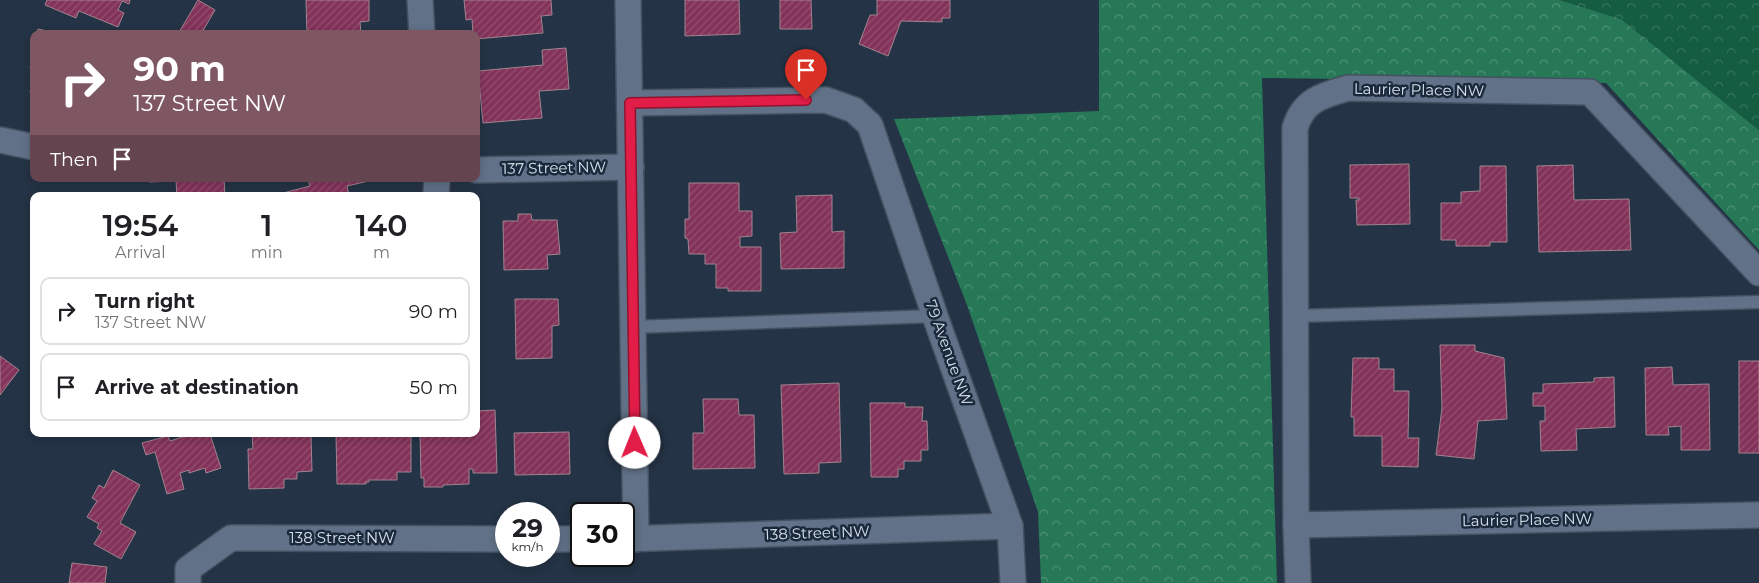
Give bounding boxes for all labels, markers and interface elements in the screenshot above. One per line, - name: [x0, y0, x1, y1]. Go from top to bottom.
- text: 90 m: [133, 47, 226, 90]
- pin: [785, 49, 827, 100]
- icon: right: [50, 50, 115, 115]
- icon: arrive: [792, 56, 820, 84]
- street label: Laurier Place NW: [1354, 79, 1485, 100]
- text: 137 Street NW: [133, 90, 286, 117]
- icon: arrive: [108, 145, 136, 173]
- text: Then: [50, 148, 98, 171]
- street label: 137 Street NW: [502, 157, 607, 178]
- text: 19:54: [103, 207, 178, 244]
- text: 1: [261, 207, 272, 244]
- text: 140: [355, 207, 407, 244]
- text: Arrival: [115, 243, 166, 262]
- text: min: [251, 243, 283, 262]
- text: m: [373, 243, 390, 262]
- text: Turn right: [95, 290, 195, 313]
- icon: right: [52, 297, 80, 325]
- street label: 79 Avenue NW: [922, 297, 978, 409]
- text: 90 m: [409, 300, 458, 323]
- text: 137 Street NW: [95, 313, 206, 332]
- icon: arrive: [52, 373, 80, 401]
- text: Arrive at destination: [95, 376, 299, 399]
- text: 50 m: [410, 376, 458, 399]
- position arrow: [608, 416, 660, 468]
- speed limit sign: 30: [570, 502, 635, 567]
- street label: Laurier Place NW: [1462, 509, 1593, 530]
- text: 29: [512, 513, 543, 543]
- street label: 138 Street NW: [764, 521, 870, 544]
- street label: 138 Street NW: [289, 528, 395, 547]
- text: km/h: [511, 539, 544, 554]

